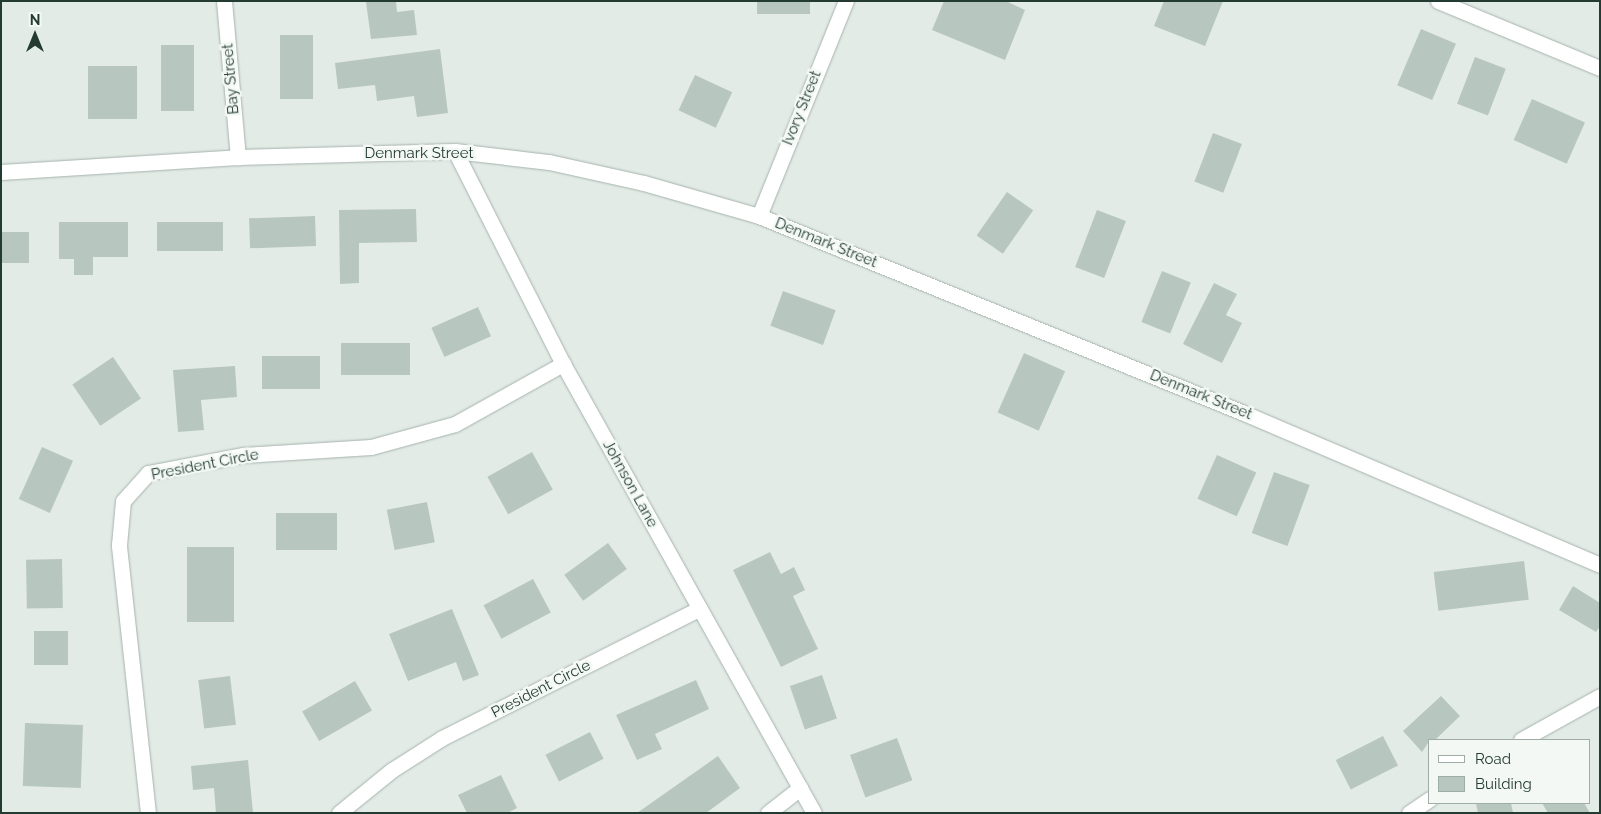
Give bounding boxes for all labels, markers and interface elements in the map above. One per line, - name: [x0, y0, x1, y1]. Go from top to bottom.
- north arrow: [10, 10, 60, 60]
- text: N: [30, 12, 40, 28]
- street label: Bay Street: [219, 43, 243, 115]
- street label: Ivory Street: [779, 68, 825, 148]
- street label: Denmark Street: [365, 145, 473, 163]
- street label: Denmark Street: [772, 214, 880, 272]
- street label: Denmark Street: [1147, 366, 1255, 424]
- street label: Johnson Lane: [599, 437, 661, 531]
- street label: President Circle: [150, 446, 260, 484]
- street label: President Circle: [488, 656, 594, 722]
- legend: [1428, 739, 1591, 804]
- text: Road: [1475, 750, 1511, 768]
- text: Building: [1475, 775, 1532, 793]

